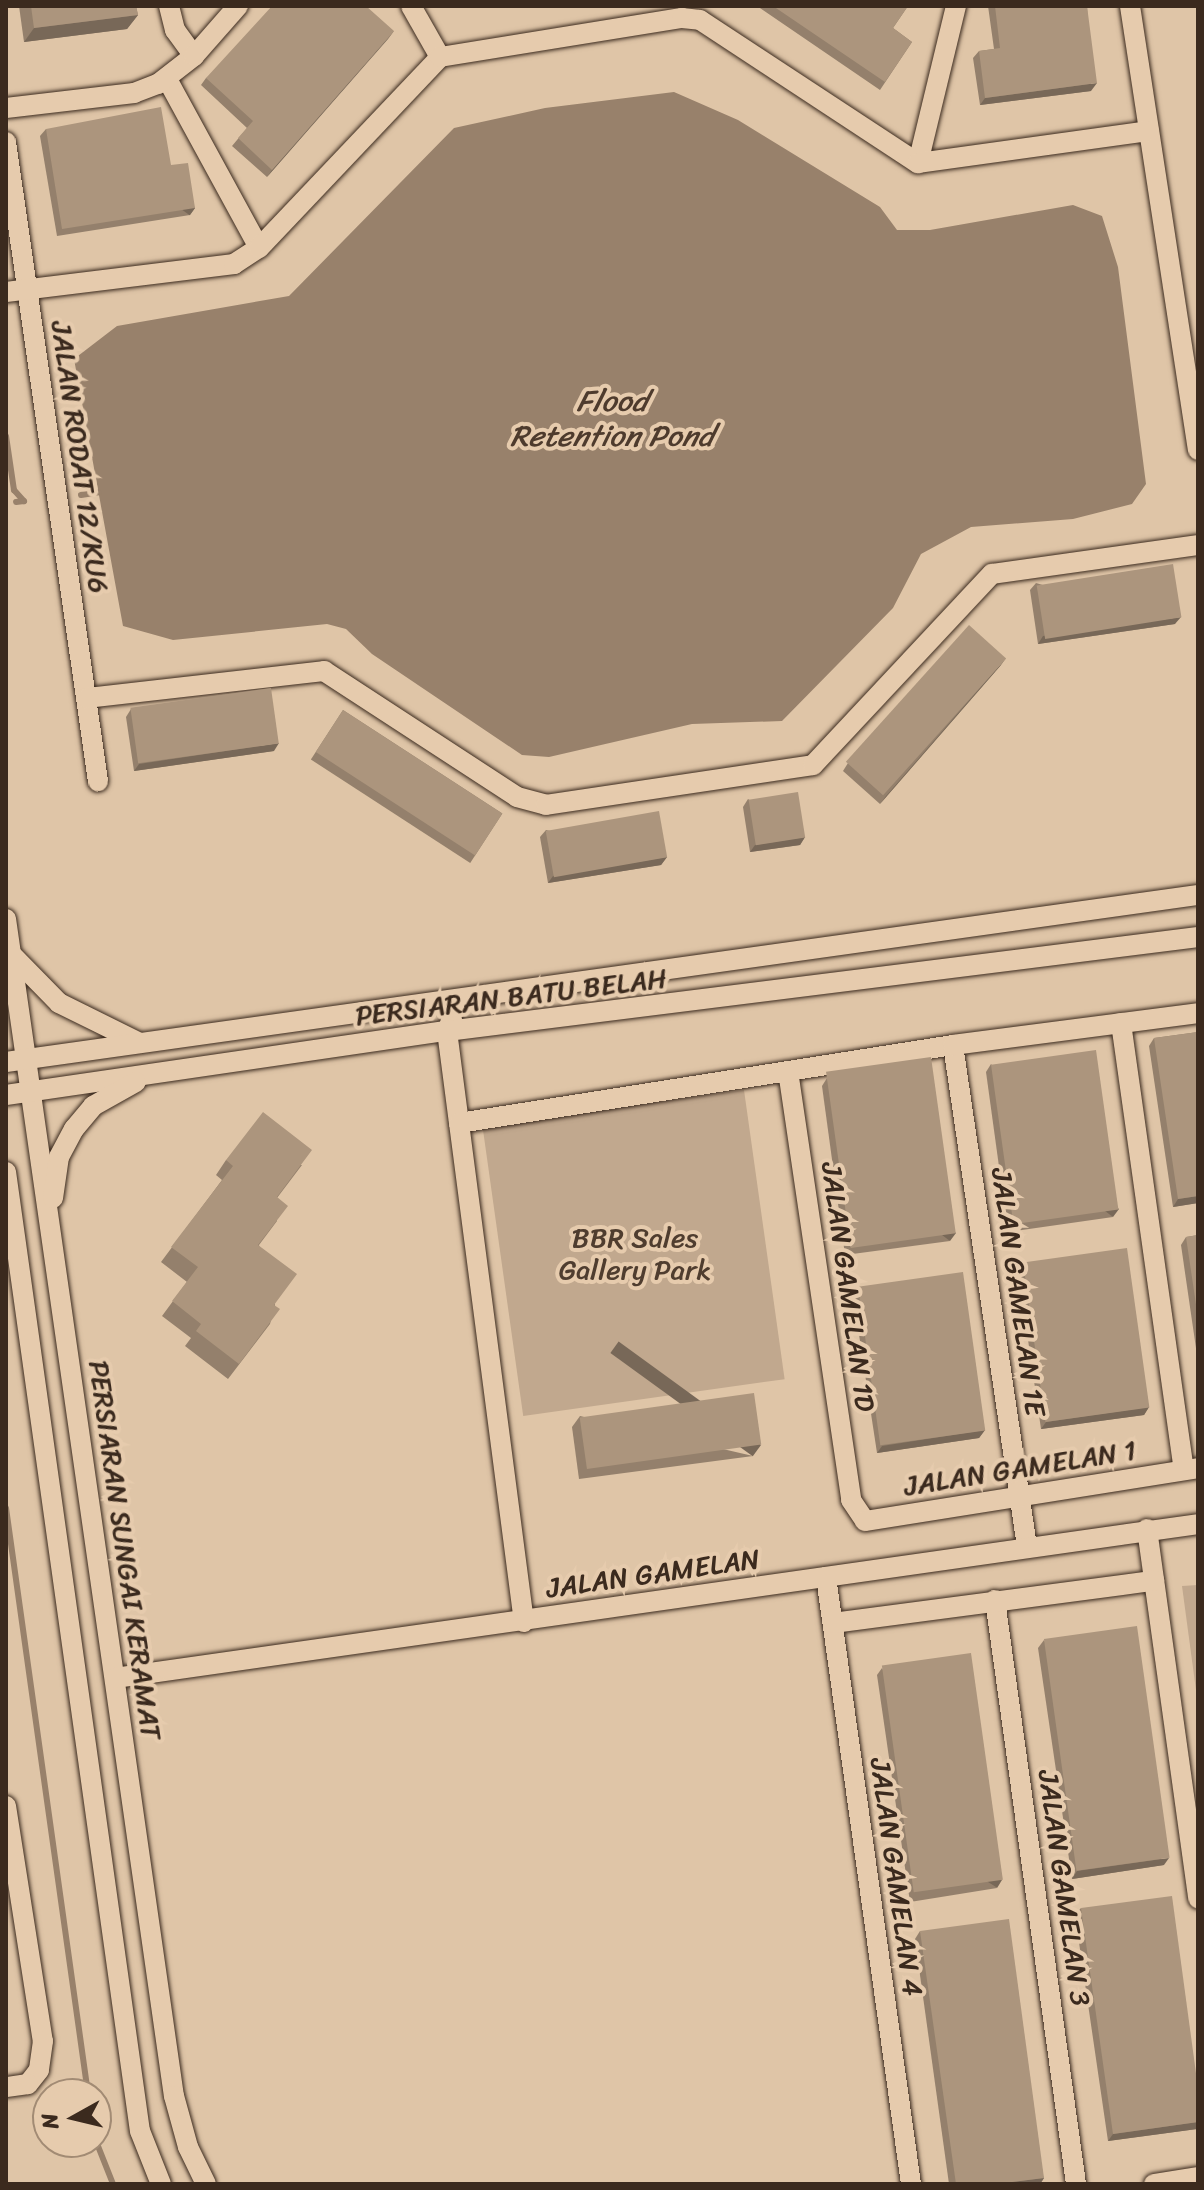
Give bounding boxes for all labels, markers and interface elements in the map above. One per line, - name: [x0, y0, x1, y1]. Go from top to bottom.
- street label: JALAN RODAT 12/KU6: [44, 319, 116, 595]
- water label: Flood Retention Pond: [510, 383, 714, 454]
- street label: PERSIARAN BATU BELAH: [354, 961, 668, 1033]
- street label: JALAN GAMELAN 1D: [814, 1160, 882, 1414]
- street label: JALAN GAMELAN 1E: [984, 1166, 1052, 1418]
- park label: BBR Sales Gallery Park: [559, 1221, 711, 1287]
- street label: PERSIARAN SUNGAI KERAMAT: [82, 1358, 168, 1742]
- street label: JALAN GAMELAN 1: [901, 1433, 1139, 1503]
- street label: JALAN GAMELAN: [544, 1542, 762, 1606]
- street label: JALAN GAMELAN 4: [863, 1756, 929, 1998]
- street label: JALAN GAMELAN 3: [1031, 1768, 1097, 2008]
- north arrow: [32, 2078, 112, 2158]
- text: N: [29, 2111, 70, 2131]

